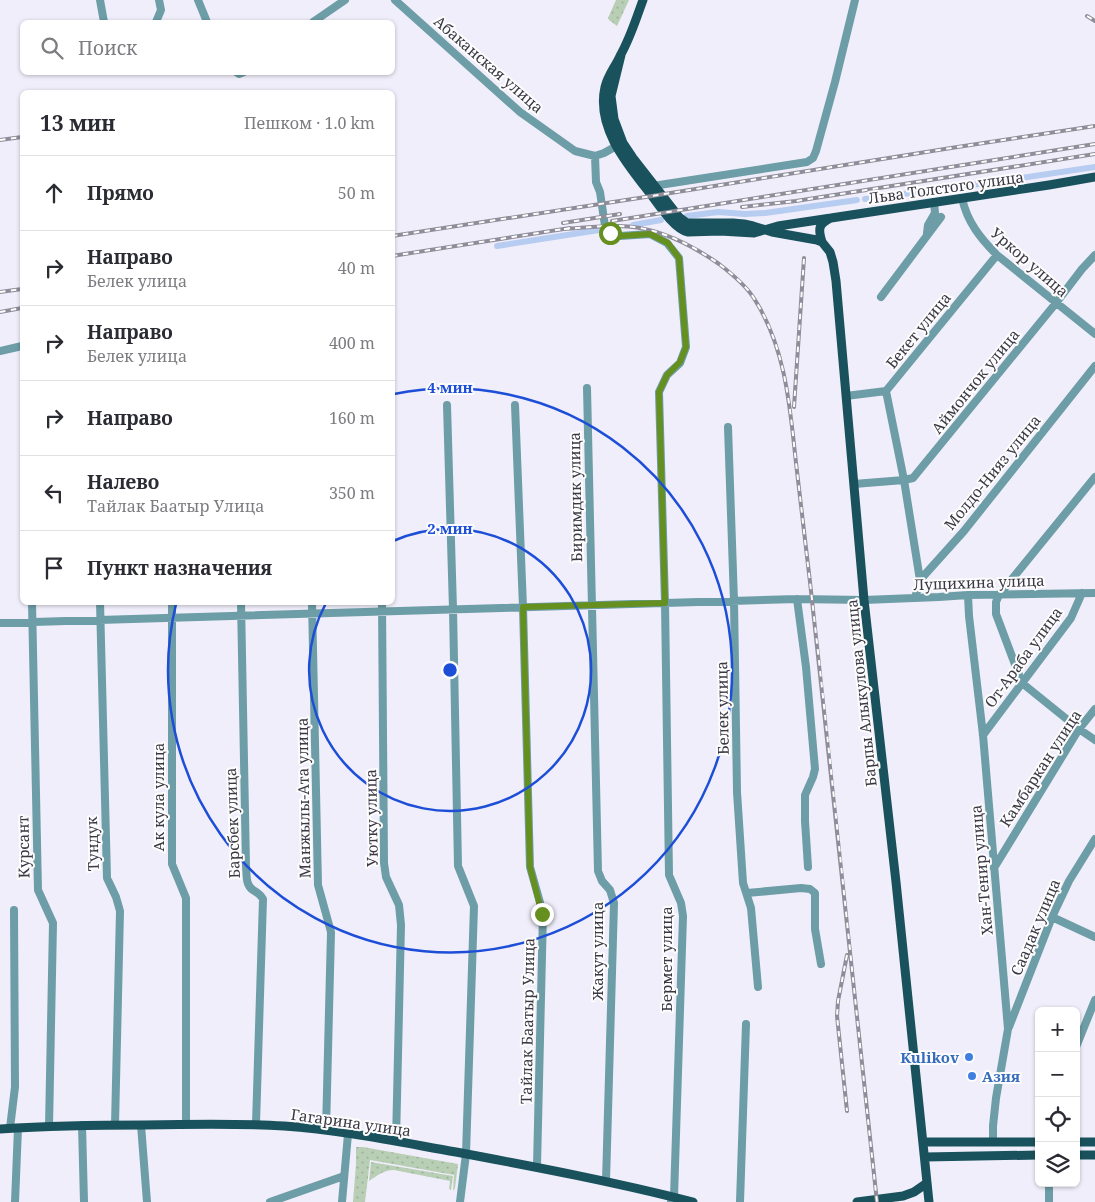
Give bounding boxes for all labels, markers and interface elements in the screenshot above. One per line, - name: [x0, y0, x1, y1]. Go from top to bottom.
- street label: Абаканская улица: [430, 11, 548, 117]
- search box: [20, 20, 395, 75]
- icon: search: [38, 34, 66, 62]
- text: Поиск: [78, 35, 137, 61]
- text: 13 мин: [40, 109, 116, 137]
- text: Пешком · 1.0 km: [244, 112, 375, 134]
- street label: Льва Толстого улица: [867, 166, 1025, 208]
- icon: ahead: [40, 179, 68, 207]
- text: Прямо: [87, 180, 154, 206]
- text: 50 m: [338, 182, 375, 204]
- route start: [599, 222, 622, 245]
- street label: Уркор улица: [987, 223, 1073, 301]
- text: Направо: [87, 244, 173, 270]
- icon: right: [40, 254, 68, 282]
- text: 40 m: [338, 257, 375, 279]
- text: Белек улица: [87, 270, 187, 292]
- street label: Бекет улица: [881, 288, 955, 372]
- text: Направо: [87, 319, 173, 345]
- street label: Аймончок улица: [927, 325, 1023, 437]
- icon: right: [40, 329, 68, 357]
- text: 400 m: [329, 332, 375, 354]
- text: Белек улица: [87, 345, 187, 367]
- text: 4 мин: [427, 377, 473, 397]
- icon: right: [40, 404, 68, 432]
- text: Направо: [87, 405, 173, 431]
- text: 160 m: [329, 407, 375, 429]
- street label: Молдо-Нияз улица: [939, 410, 1045, 534]
- street label: Биримдик улица: [564, 432, 586, 562]
- text: Налево: [87, 469, 159, 495]
- icon: left: [40, 479, 68, 507]
- text: 350 m: [329, 482, 375, 504]
- text: Тайлак Баатыр Улица: [87, 495, 264, 517]
- text: 2 мин: [427, 518, 473, 538]
- icon: arrive: [40, 554, 68, 582]
- text: Пункт назначения: [87, 555, 272, 581]
- street label: Лущихина улица: [913, 570, 1045, 594]
- street label: Барпы Алыкулова улица: [841, 598, 881, 788]
- street label: От-Араба улица: [980, 603, 1066, 711]
- centre of rings: [441, 661, 459, 679]
- street label: Белек улица: [711, 661, 733, 755]
- street label: Камбаркан улица: [995, 706, 1085, 830]
- street label: Манжылы-Ата улица: [292, 718, 314, 878]
- street label: Ак кула улица: [148, 743, 168, 851]
- street label: Барсбек улица: [220, 767, 244, 879]
- street label: Уютку улица: [360, 769, 382, 867]
- street label: Хан-Тенир улица: [965, 804, 997, 936]
- street label: Курсант: [12, 815, 34, 878]
- street label: Тундук: [81, 816, 103, 872]
- street label: Саадак улица: [1006, 876, 1064, 978]
- street label: Жакут улица: [587, 902, 607, 1001]
- route end: [531, 903, 554, 926]
- street label: Бермет улица: [656, 906, 676, 1012]
- street label: Тайлак Баатыр Улица: [516, 938, 538, 1104]
- map controls: [1035, 1007, 1080, 1187]
- button: +: [1035, 1007, 1080, 1052]
- place label: Kulikov: [900, 1047, 960, 1067]
- marker: Kulikov: [963, 1051, 975, 1063]
- button: −: [1035, 1052, 1080, 1097]
- place label: Азия: [982, 1066, 1020, 1086]
- marker: Азия: [966, 1070, 978, 1082]
- button: locate: [1035, 1097, 1080, 1142]
- street label: Гагарина улица: [290, 1104, 412, 1140]
- button: layers: [1035, 1142, 1080, 1187]

